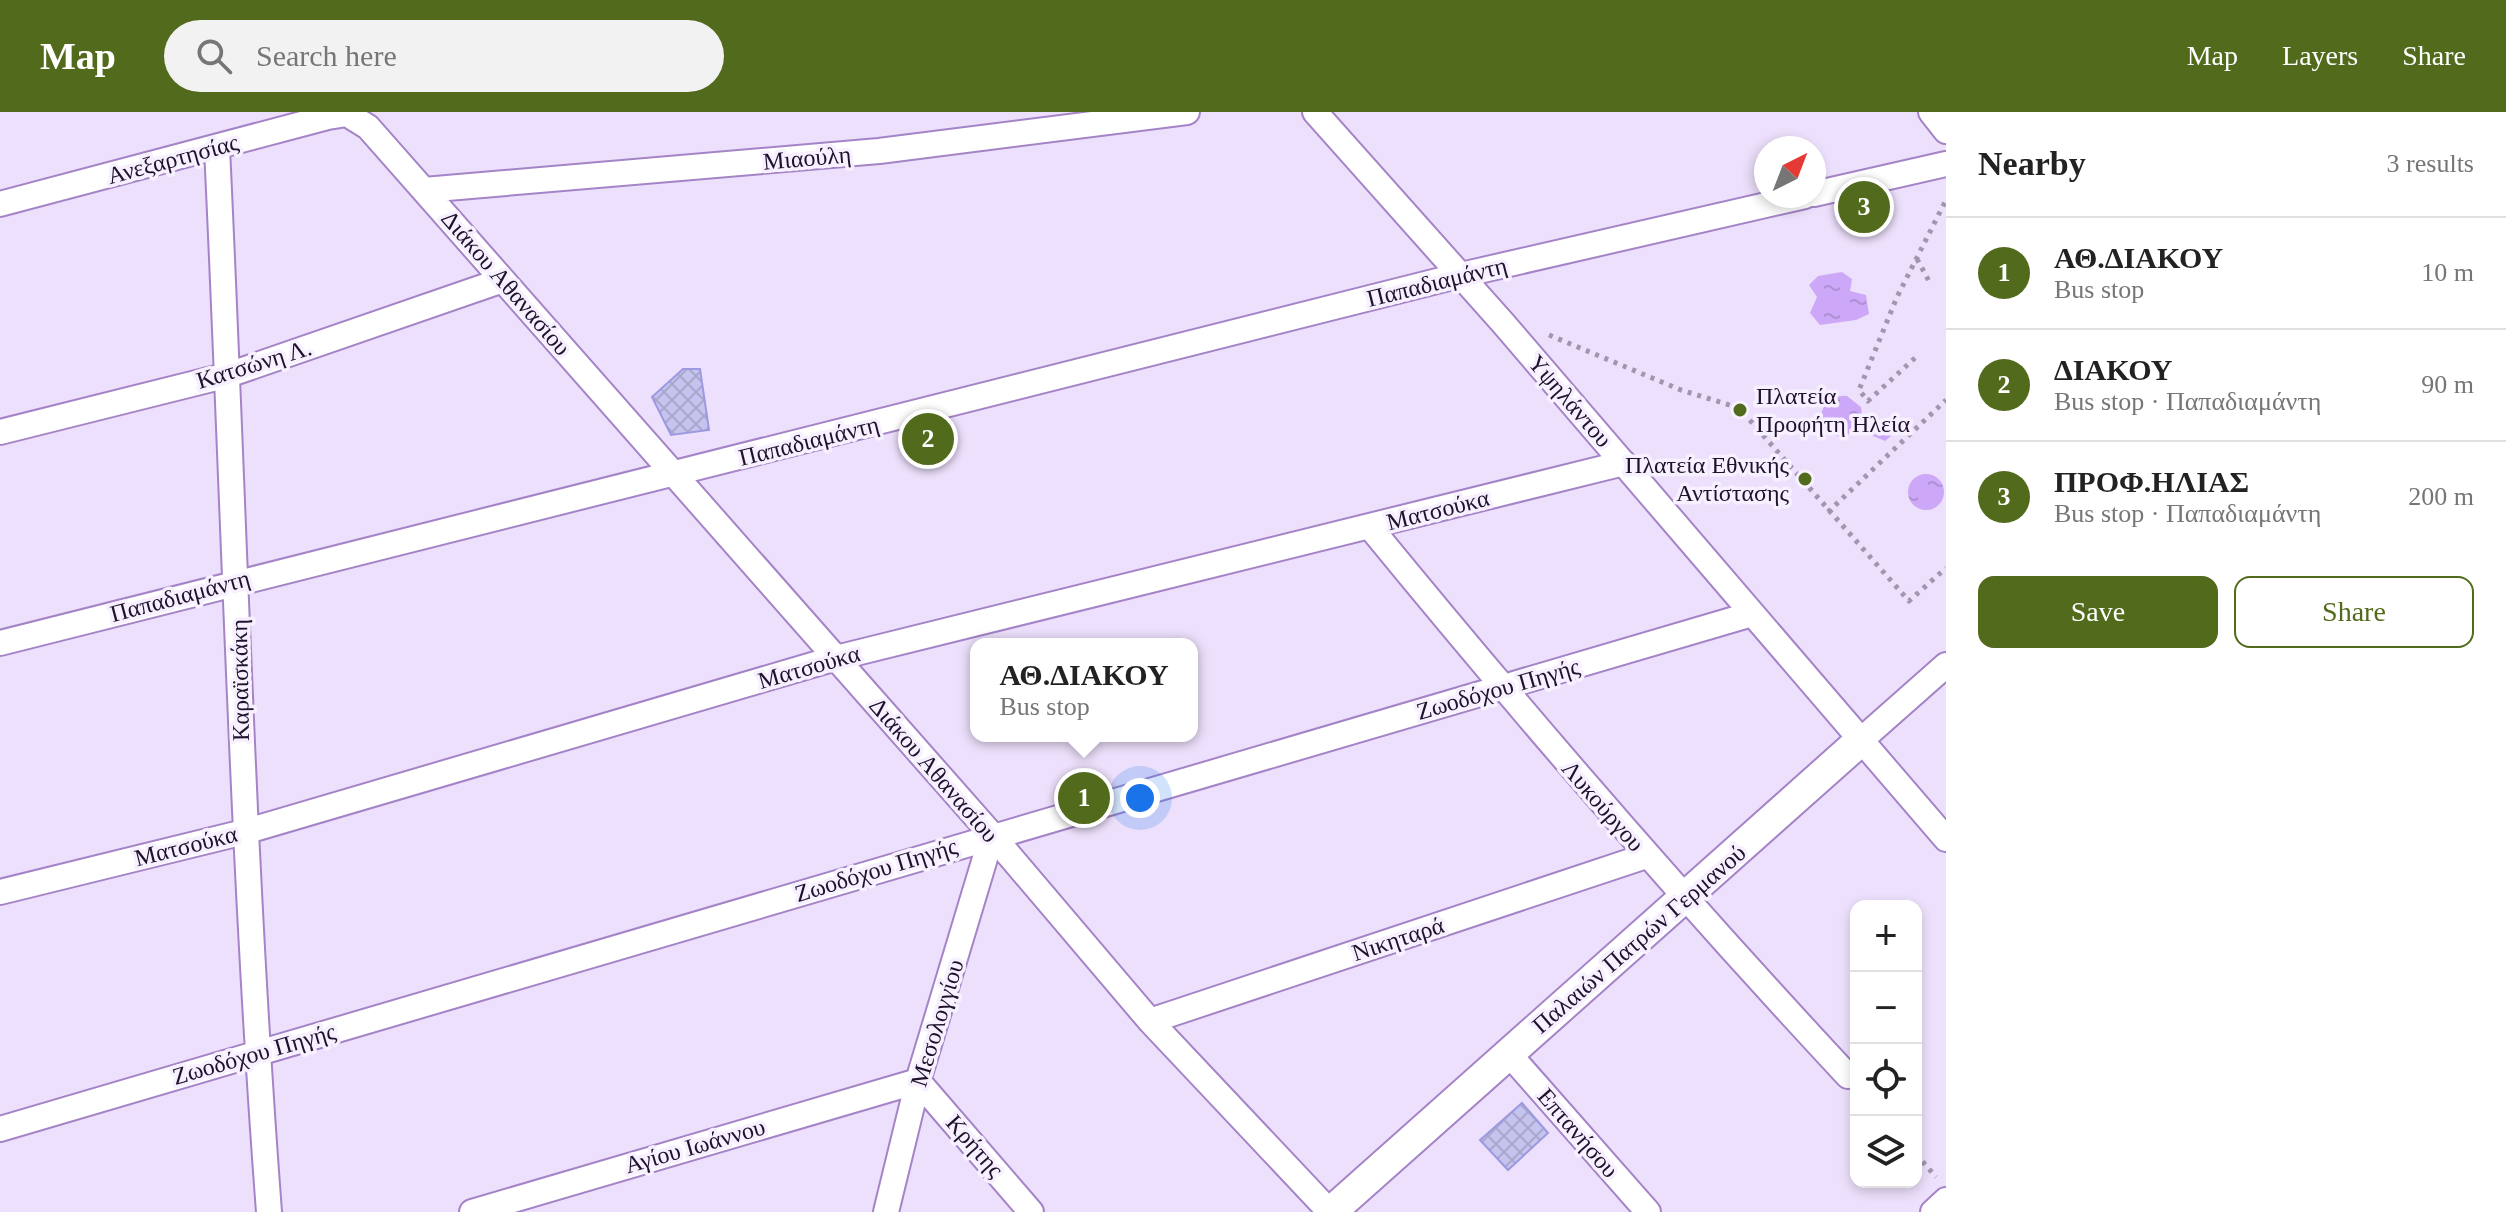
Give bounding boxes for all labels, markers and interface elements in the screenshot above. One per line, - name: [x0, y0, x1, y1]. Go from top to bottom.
- search box: [164, 20, 724, 92]
- icon: search: [192, 34, 236, 78]
- text: Map: [40, 35, 116, 77]
- text: Search here: [256, 39, 397, 72]
- text: Map: [2187, 40, 2238, 71]
- text: Layers: [2282, 40, 2358, 71]
- text: Share: [2402, 40, 2466, 71]
- street label: Ανεξαρτησίας: [105, 129, 242, 189]
- north arrow: [1754, 136, 1826, 208]
- street label: Μιαούλη: [762, 141, 852, 175]
- text: Nearby: [1978, 145, 2086, 182]
- text: 3 results: [2387, 149, 2474, 178]
- pin: 3: [1838, 177, 1890, 237]
- street label: Διάκου Αθανασίου: [436, 206, 576, 360]
- text: ΑΘ.ΔΙΑΚΟΥ: [2054, 241, 2223, 274]
- street label: Παπαδιαμάντη: [1364, 252, 1510, 312]
- text: 1: [1998, 258, 2011, 287]
- text: 10 m: [2421, 258, 2474, 287]
- text: Bus stop: [2054, 275, 2144, 304]
- street label: Κατσώνη Λ.: [193, 334, 315, 394]
- street label: Υψηλάντου: [1523, 350, 1617, 452]
- text: ΔΙΑΚΟΥ: [2054, 353, 2172, 386]
- text: 2: [1998, 370, 2011, 399]
- text: 90 m: [2421, 370, 2474, 399]
- place label: Πλατεία Προφήτη Ηλεία: [1756, 383, 1910, 437]
- text: Bus stop · Παπαδιαμάντη: [2054, 387, 2321, 416]
- marker: Πλατεία Προφήτη Ηλεία: [1731, 401, 1749, 419]
- pin: 2: [902, 409, 954, 469]
- street label: Παπαδιαμάντη: [736, 411, 882, 471]
- place label: Πλατεία Εθνικής Αντίστασης: [1625, 452, 1789, 506]
- text: ΠΡΟΦ.ΗΛΙΑΣ: [2054, 465, 2249, 498]
- marker: Πλατεία Εθνικής Αντίστασης: [1796, 470, 1814, 488]
- text: 3: [1998, 482, 2011, 511]
- text: 200 m: [2408, 482, 2474, 511]
- street label: Ματσούκα: [1384, 485, 1492, 535]
- text: Bus stop · Παπαδιαμάντη: [2054, 499, 2321, 528]
- street label: Παπαδιαμάντη: [107, 565, 253, 627]
- button: Save: [1978, 576, 2218, 648]
- button: Share: [2234, 576, 2474, 648]
- street label: Καραϊσκάκη: [226, 619, 254, 741]
- popup: [970, 638, 1198, 742]
- street label: Ματσούκα: [755, 640, 863, 694]
- street label: Ζωοδόχου Πηγής: [1414, 653, 1583, 725]
- text: ΑΘ.ΔΙΑΚΟΥ: [999, 658, 1169, 691]
- text: Bus stop: [999, 692, 1090, 721]
- street label: Διάκου Αθανασίου: [864, 693, 1004, 847]
- street label: Λυκούργου: [1557, 756, 1649, 856]
- pin: 1: [1058, 768, 1110, 828]
- your location: [1120, 778, 1160, 818]
- street label: Ματσούκα: [132, 821, 240, 871]
- street label: Ζωοδόχου Πηγής: [792, 833, 961, 907]
- street label: Παλαιών Πατρών Γερμανού: [1527, 839, 1751, 1039]
- map controls: [1850, 900, 1922, 1188]
- button: +: [1850, 900, 1922, 972]
- street label: Νικηταρά: [1349, 912, 1448, 966]
- street label: Μεσολογγίου: [905, 956, 969, 1090]
- button: −: [1850, 972, 1922, 1044]
- street label: Ζωοδόχου Πηγής: [170, 1018, 339, 1090]
- button: locate: [1850, 1044, 1922, 1116]
- street label: Επτανήσου: [1532, 1083, 1624, 1183]
- street label: Κρήτης: [941, 1110, 1009, 1183]
- street label: Αγίου Ιωάννου: [622, 1114, 768, 1178]
- button: layers: [1850, 1116, 1922, 1188]

